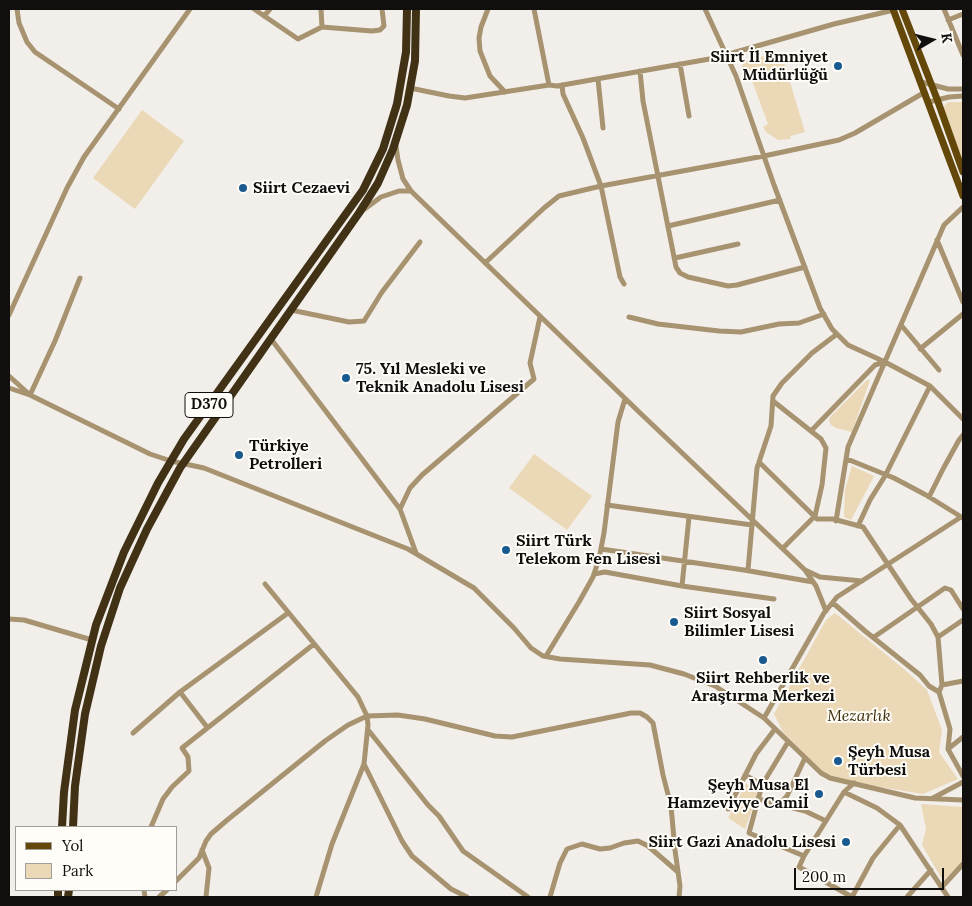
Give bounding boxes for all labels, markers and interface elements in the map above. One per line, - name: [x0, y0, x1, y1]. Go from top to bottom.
- north arrow: [907, 15, 957, 65]
- text: K: [937, 32, 956, 44]
- place label: Siirt İl Emniyet Müdürlüğü: [710, 47, 828, 85]
- marker: Siirt İl Emniyet Müdürlüğü: [832, 60, 844, 72]
- place label: Siirt Cezaevi: [253, 178, 350, 198]
- marker: Siirt Cezaevi: [237, 182, 249, 194]
- place label: 75. Yıl Mesleki ve Teknik Anadolu Lisesi: [356, 359, 524, 397]
- marker: 75. Yıl Mesleki ve Teknik Anadolu Lisesi: [340, 372, 352, 384]
- road number: D370: [185, 392, 233, 418]
- place label: Türkiye Petrolleri: [249, 436, 322, 474]
- marker: Türkiye Petrolleri: [233, 449, 245, 461]
- place label: Siirt Türk Telekom Fen Lisesi: [516, 531, 661, 569]
- marker: Siirt Türk Telekom Fen Lisesi: [500, 544, 512, 556]
- place label: Siirt Sosyal Bilimler Lisesi: [684, 603, 794, 641]
- marker: Siirt Sosyal Bilimler Lisesi: [668, 616, 680, 628]
- marker: Siirt Rehberlik ve Araştırma Merkezi: [757, 654, 769, 666]
- place label: Siirt Rehberlik ve Araştırma Merkezi: [691, 668, 835, 706]
- park label: Mezarlık: [827, 706, 891, 726]
- place label: Şeyh Musa Türbesi: [848, 742, 930, 780]
- marker: Şeyh Musa Türbesi: [832, 755, 844, 767]
- place label: Şeyh Musa El Hamzeviyye Camiİ: [667, 775, 809, 813]
- marker: Şeyh Musa El Hamzeviyye Camiİ: [813, 788, 825, 800]
- legend: [15, 826, 178, 891]
- place label: Siirt Gazi Anadolu Lisesi: [648, 832, 836, 852]
- text: Yol: [62, 836, 83, 855]
- marker: Siirt Gazi Anadolu Lisesi: [840, 836, 852, 848]
- scale bar: [797, 858, 947, 890]
- text: Park: [62, 861, 93, 880]
- text: 200 m: [802, 867, 846, 886]

